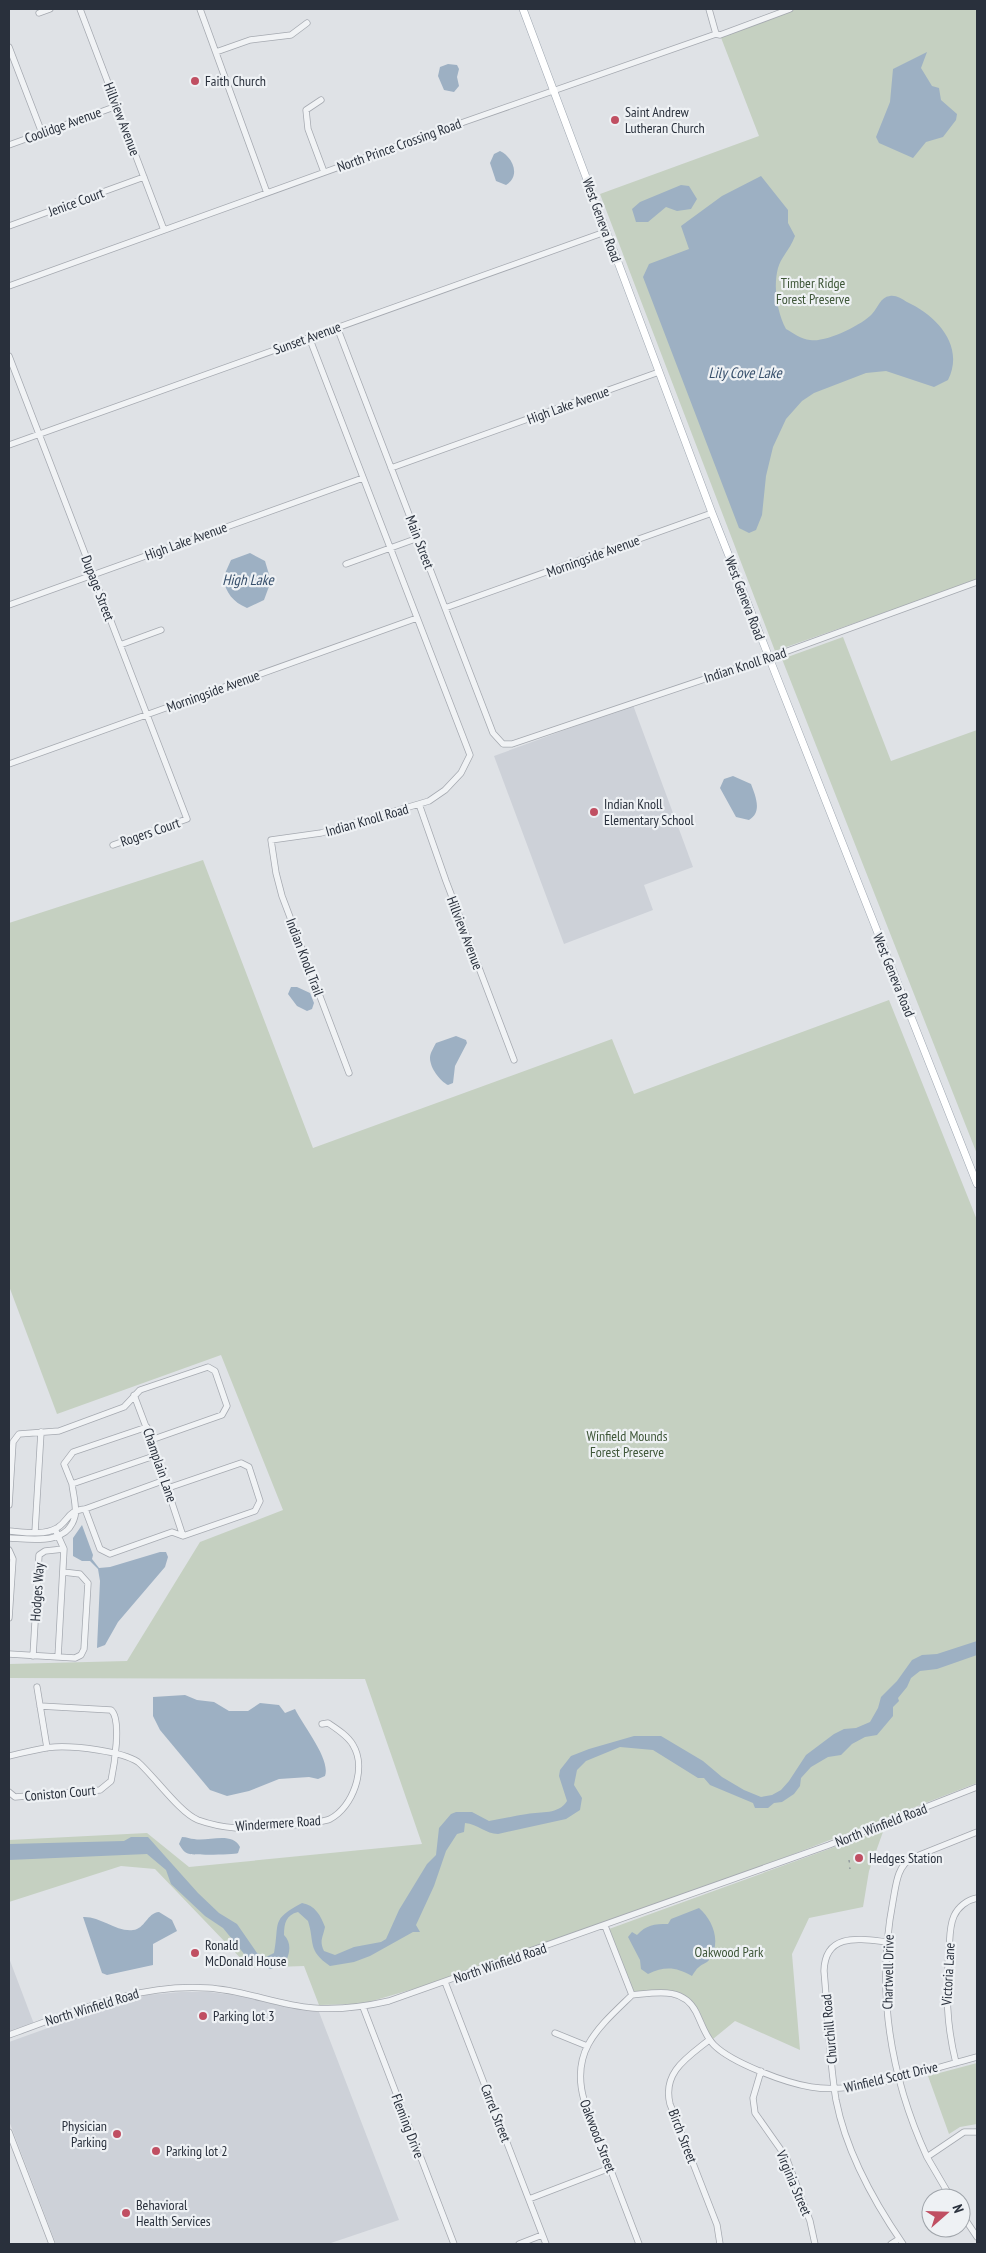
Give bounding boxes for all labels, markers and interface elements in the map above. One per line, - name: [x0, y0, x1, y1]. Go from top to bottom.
- place label: Faith Church: [205, 72, 266, 90]
- marker: Faith Church: [189, 75, 201, 87]
- street label: Hillview Avenue: [100, 80, 144, 158]
- street label: Coolidge Avenue: [22, 103, 104, 147]
- place label: Saint Andrew Lutheran Church: [625, 103, 705, 137]
- street label: North Prince Crossing Road: [334, 114, 464, 176]
- marker: Saint Andrew Lutheran Church: [609, 114, 621, 126]
- street label: West Geneva Road: [578, 175, 626, 265]
- street label: Jenice Court: [45, 184, 106, 221]
- park label: Timber Ridge Forest Preserve: [776, 274, 850, 308]
- street label: Sunset Avenue: [271, 317, 343, 359]
- water label: Lily Cove Lake: [708, 363, 782, 382]
- street label: High Lake Avenue: [525, 382, 612, 428]
- street label: Main Street: [402, 513, 438, 571]
- street label: High Lake Avenue: [143, 518, 230, 564]
- street label: Morningside Avenue: [544, 531, 642, 581]
- street label: Dupage Street: [77, 553, 119, 624]
- street label: West Geneva Road: [721, 553, 769, 643]
- water label: High Lake: [222, 570, 275, 589]
- street label: Indian Knoll Road: [702, 643, 788, 687]
- street label: Morningside Avenue: [164, 666, 262, 716]
- place label: Indian Knoll Elementary School: [604, 795, 694, 829]
- street label: Indian Knoll Road: [323, 800, 411, 840]
- marker: Indian Knoll Elementary School: [588, 806, 600, 818]
- street label: Rogers Court: [118, 813, 182, 851]
- street label: Hillview Avenue: [443, 894, 487, 972]
- street label: Indian Knoll Trail: [282, 916, 328, 999]
- street label: West Geneva Road: [869, 931, 919, 1019]
- street label: Champlain Lane: [139, 1425, 181, 1505]
- park label: Winfield Mounds Forest Preserve: [587, 1427, 668, 1461]
- street label: Hodges Way: [26, 1561, 48, 1622]
- street label: Coniston Court: [24, 1781, 96, 1805]
- street label: North Winfield Road: [832, 1799, 930, 1851]
- street label: Windermere Road: [235, 1811, 321, 1835]
- place label: Hedges Station: [869, 1849, 942, 1867]
- marker: Hedges Station: [853, 1852, 865, 1864]
- street label: Chartwell Drive: [878, 1934, 898, 2010]
- place label: Ronald McDonald House: [205, 1936, 287, 1970]
- street label: North Winfield Road: [451, 1939, 549, 1987]
- street label: Victoria Lane: [937, 1942, 959, 2007]
- park label: Oakwood Park: [695, 1943, 764, 1961]
- marker: Ronald McDonald House: [189, 1947, 201, 1959]
- street label: North Winfield Road: [43, 1984, 141, 2030]
- street label: Churchill Road: [817, 1993, 841, 2065]
- place label: Parking lot 3: [213, 2007, 274, 2025]
- marker: Parking lot 3: [197, 2010, 209, 2022]
- street label: Winfield Scott Drive: [842, 2057, 940, 2097]
- street label: Carrel Street: [477, 2082, 515, 2145]
- street label: Fleming Drive: [387, 2091, 429, 2161]
- street label: Oakwood Street: [576, 2097, 620, 2175]
- street label: Birch Street: [664, 2106, 702, 2166]
- place label: Physician Parking: [62, 2117, 107, 2151]
- marker: Physician Parking: [111, 2128, 123, 2140]
- place label: Parking lot 2: [166, 2142, 227, 2160]
- marker: Parking lot 2: [150, 2145, 162, 2157]
- street label: Virginia Street: [772, 2147, 816, 2218]
- north arrow: [921, 2188, 971, 2238]
- place label: Behavioral Health Services: [136, 2196, 211, 2230]
- text: N: [948, 2202, 968, 2215]
- marker: Behavioral Health Services: [120, 2207, 132, 2219]

